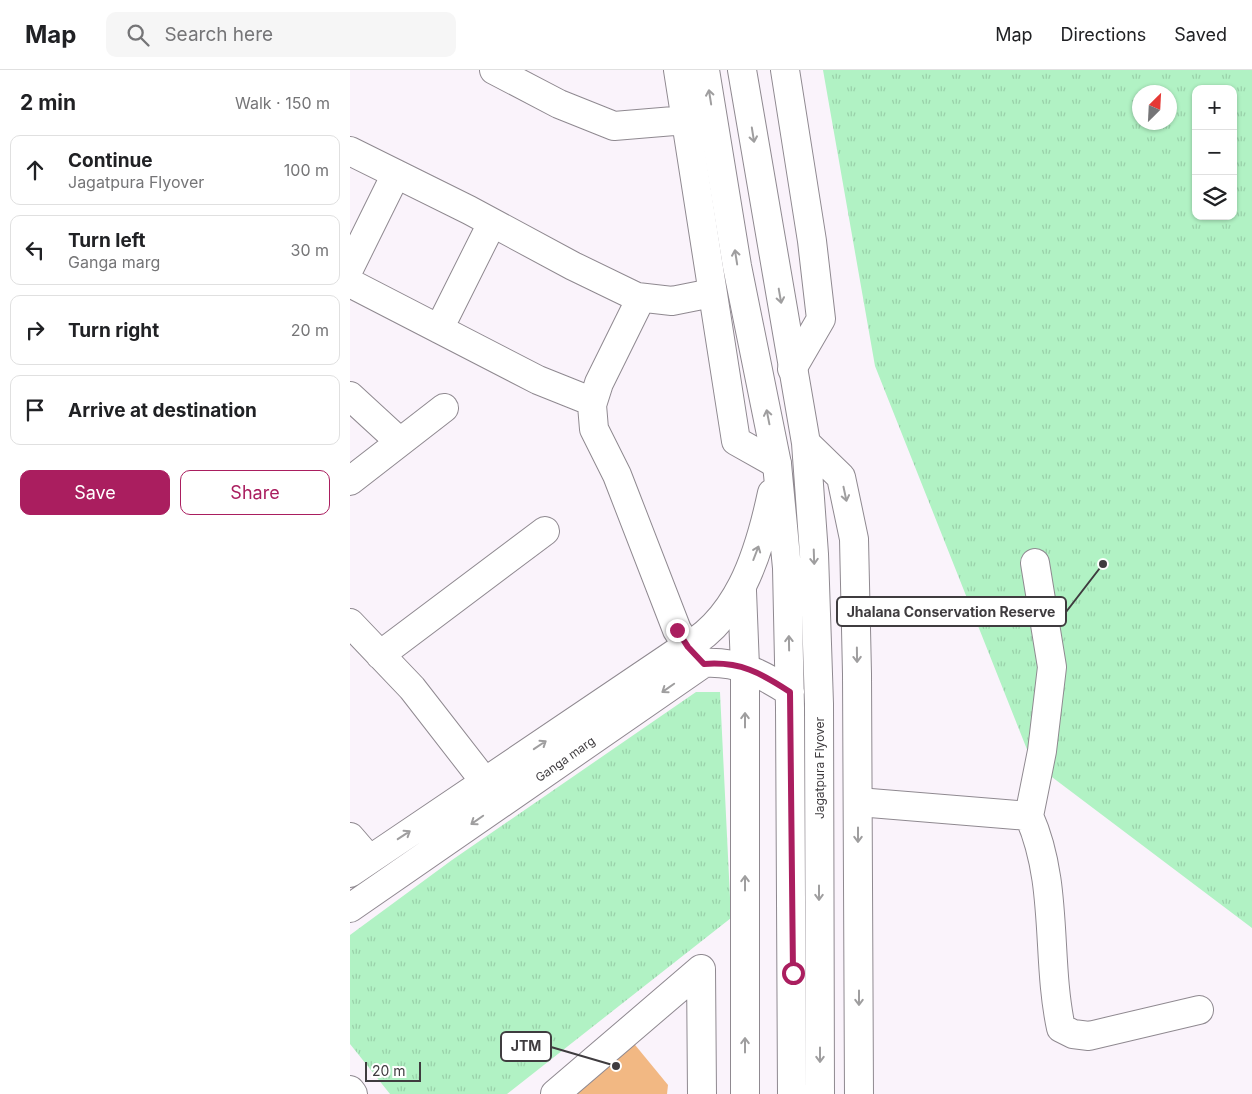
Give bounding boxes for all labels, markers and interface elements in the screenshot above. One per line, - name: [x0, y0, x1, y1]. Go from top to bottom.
- search box: [106, 12, 456, 57]
- text: Map: [25, 20, 76, 49]
- icon: search: [124, 21, 152, 49]
- text: Search here: [164, 23, 273, 46]
- text: Map: [995, 24, 1033, 45]
- text: Directions: [1061, 24, 1146, 45]
- text: Saved: [1174, 24, 1227, 45]
- north arrow: [1132, 85, 1177, 130]
- map controls: [1192, 85, 1237, 220]
- button: +: [1192, 85, 1237, 130]
- one-way arrow: [704, 89, 714, 105]
- text: 2 min: [20, 90, 76, 115]
- text: Walk · 150 m: [235, 93, 330, 113]
- one-way arrow: [748, 127, 758, 143]
- button: −: [1192, 130, 1237, 175]
- text: Continue: [68, 149, 153, 172]
- icon: ahead: [21, 156, 49, 184]
- text: 100 m: [284, 160, 329, 180]
- text: Jagatpura Flyover: [68, 172, 204, 192]
- button: layers: [1192, 175, 1237, 220]
- text: Turn left: [68, 229, 146, 252]
- icon: left: [21, 236, 49, 264]
- text: 30 m: [291, 240, 329, 260]
- one-way arrow: [731, 250, 741, 266]
- text: Ganga marg: [68, 252, 160, 272]
- one-way arrow: [775, 287, 785, 303]
- icon: right: [21, 316, 49, 344]
- text: Turn right: [68, 319, 159, 342]
- text: 20 m: [291, 320, 329, 340]
- icon: arrive: [21, 396, 49, 424]
- text: Arrive at destination: [68, 399, 257, 422]
- one-way arrow: [762, 409, 772, 425]
- button: Save: [20, 470, 170, 515]
- button: Share: [180, 470, 330, 515]
- one-way arrow: [840, 485, 850, 501]
- one-way arrow: [752, 546, 761, 561]
- one-way arrow: [810, 549, 819, 565]
- callout: Jhalana Conservation Reserve: [837, 597, 1066, 626]
- text: Jhalana Conservation Reserve: [847, 603, 1055, 620]
- route end: [666, 619, 689, 642]
- one-way arrow: [784, 635, 793, 651]
- one-way arrow: [852, 647, 862, 663]
- one-way arrow: [662, 683, 676, 693]
- one-way arrow: [740, 713, 750, 729]
- street label: Jagatpura Flyover: [812, 716, 827, 819]
- street label: Ganga marg: [532, 733, 598, 785]
- one-way arrow: [532, 740, 546, 750]
- one-way arrow: [470, 815, 484, 825]
- one-way arrow: [853, 827, 863, 843]
- one-way arrow: [397, 830, 411, 840]
- one-way arrow: [740, 875, 750, 892]
- one-way arrow: [814, 884, 824, 900]
- route start: [782, 962, 805, 985]
- one-way arrow: [855, 990, 864, 1006]
- callout: JTM: [501, 1032, 551, 1061]
- text: JTM: [511, 1037, 541, 1054]
- one-way arrow: [740, 1038, 750, 1054]
- one-way arrow: [815, 1046, 825, 1063]
- scale bar: [365, 1059, 421, 1082]
- text: 20 m: [372, 1062, 406, 1079]

